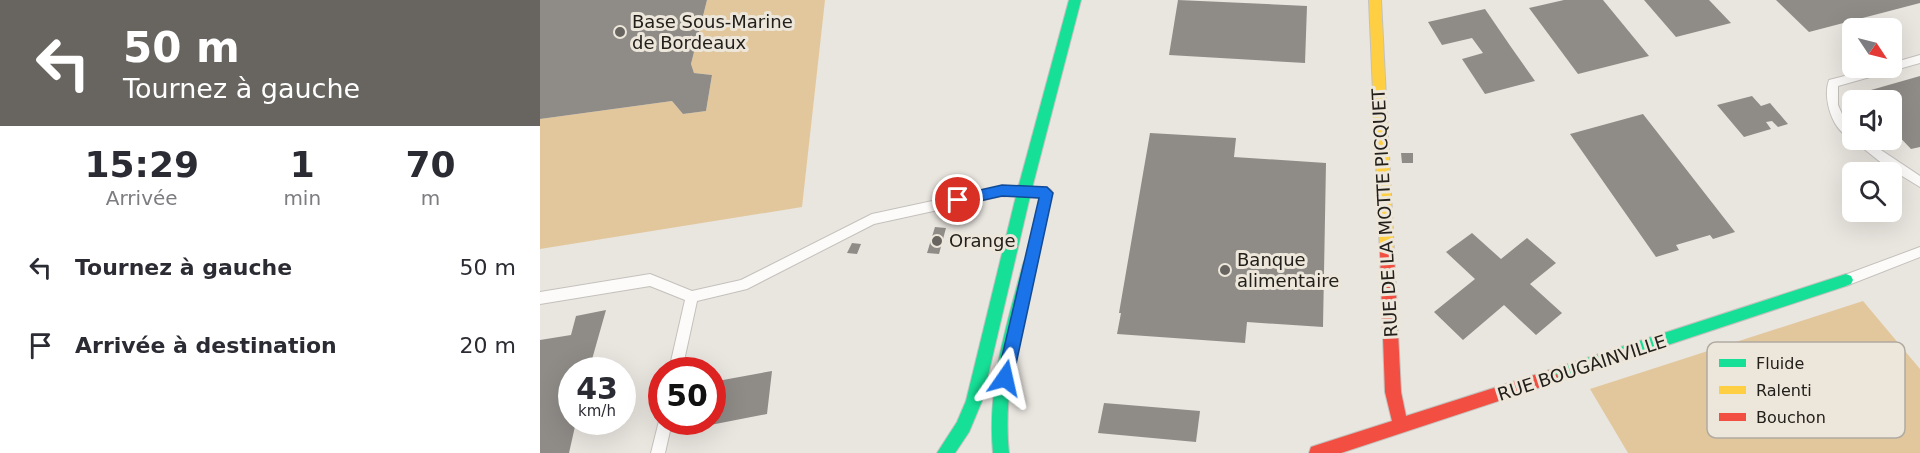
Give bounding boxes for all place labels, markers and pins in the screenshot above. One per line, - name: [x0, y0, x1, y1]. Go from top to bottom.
- place label: Base Sous-Marine de Bordeaux: [632, 11, 793, 53]
- marker: Base Sous-Marine de Bordeaux: [613, 25, 627, 39]
- pin: [932, 174, 983, 225]
- place label: Orange: [949, 230, 1016, 251]
- marker: Orange: [930, 234, 944, 248]
- place label: Banque alimentaire: [1237, 249, 1339, 291]
- marker: Banque alimentaire: [1218, 263, 1232, 277]

